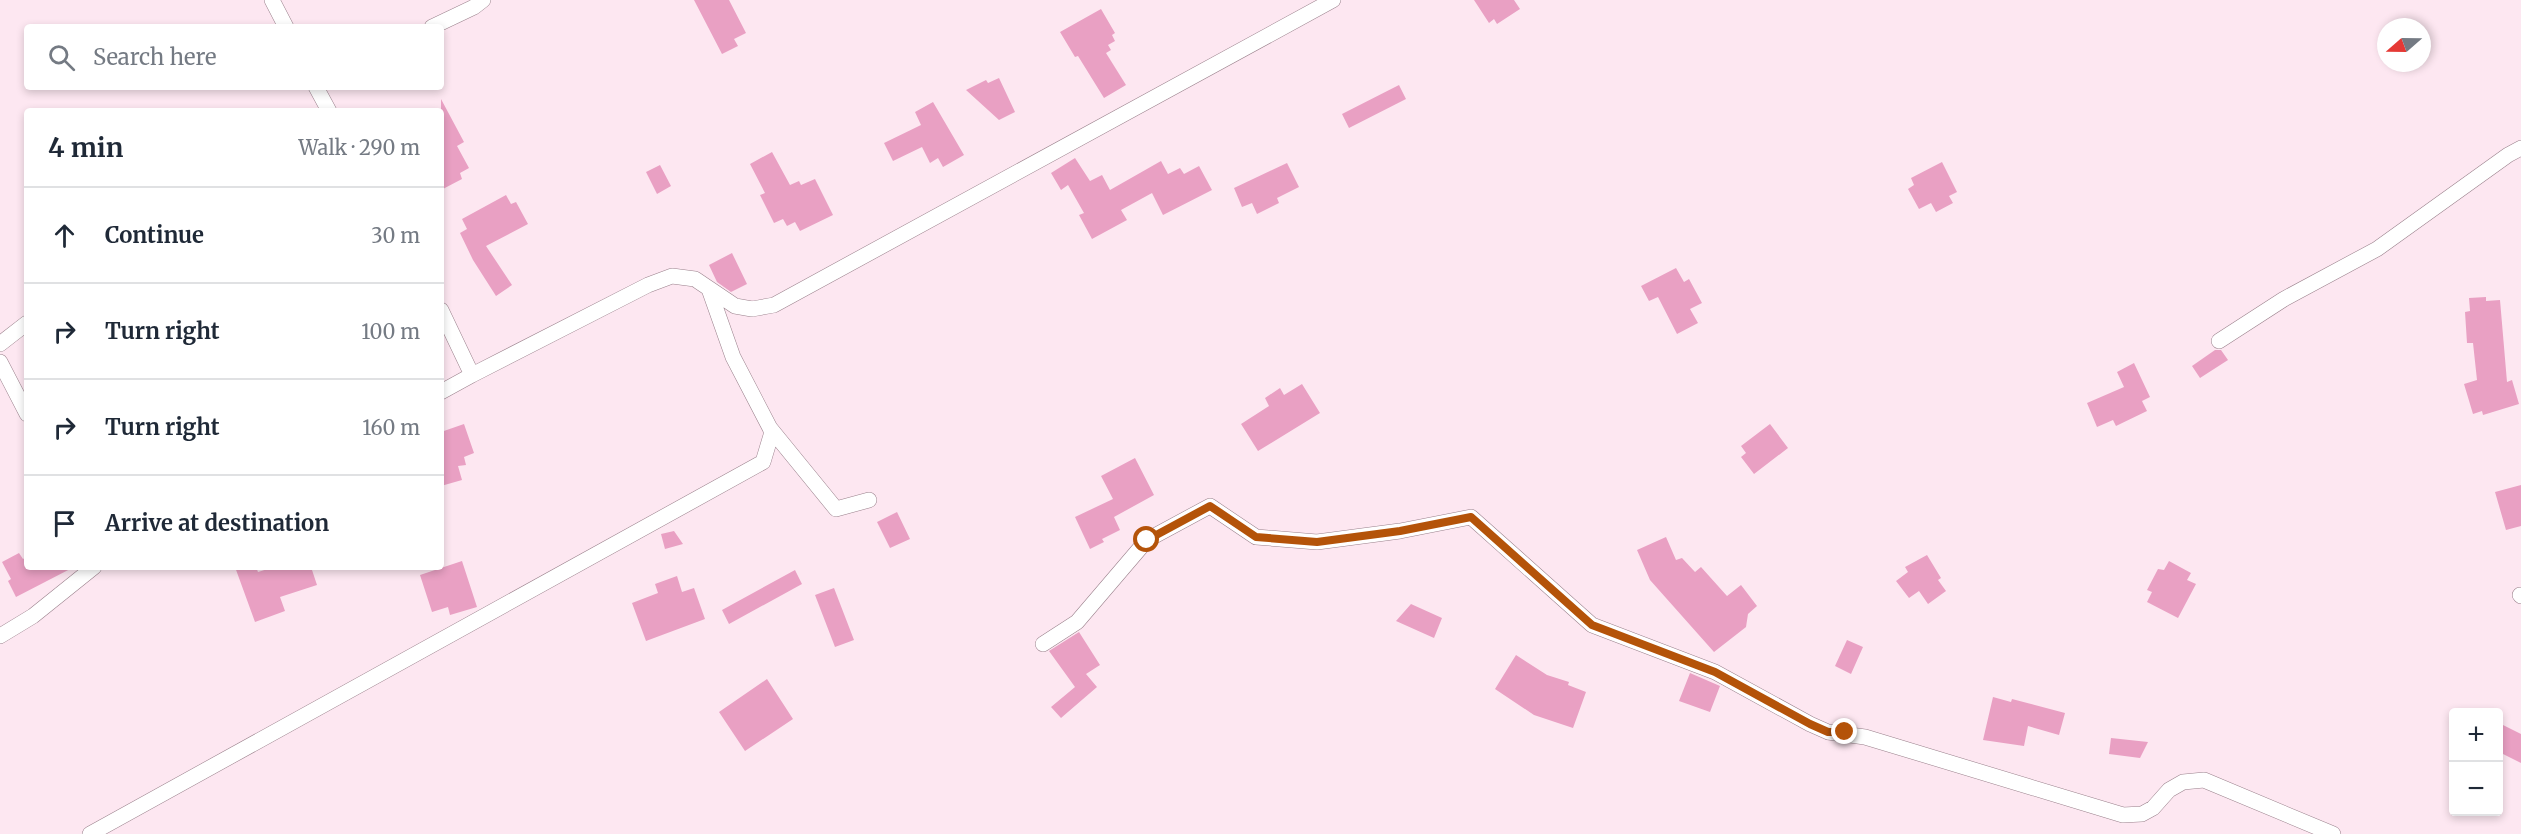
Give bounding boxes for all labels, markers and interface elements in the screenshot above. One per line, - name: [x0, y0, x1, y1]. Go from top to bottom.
- north arrow: [2377, 18, 2431, 72]
- search box: [24, 24, 444, 90]
- icon: search: [45, 41, 78, 74]
- text: Search here: [93, 43, 216, 71]
- text: 4 min: [48, 131, 123, 164]
- text: Walk · 290 m: [298, 135, 420, 160]
- icon: ahead: [48, 219, 81, 252]
- text: Continue: [105, 221, 204, 249]
- text: 30 m: [371, 223, 420, 248]
- icon: right: [48, 315, 81, 348]
- text: Turn right: [105, 317, 219, 345]
- text: 100 m: [361, 319, 420, 344]
- icon: right: [48, 411, 81, 444]
- text: Turn right: [105, 413, 219, 441]
- text: 160 m: [362, 415, 420, 440]
- icon: arrive: [48, 507, 81, 540]
- text: Arrive at destination: [105, 509, 329, 537]
- route start: [1133, 526, 1159, 552]
- map controls: [2449, 708, 2503, 816]
- button: +: [2449, 708, 2503, 762]
- route end: [1831, 718, 1857, 744]
- button: −: [2449, 762, 2503, 816]

